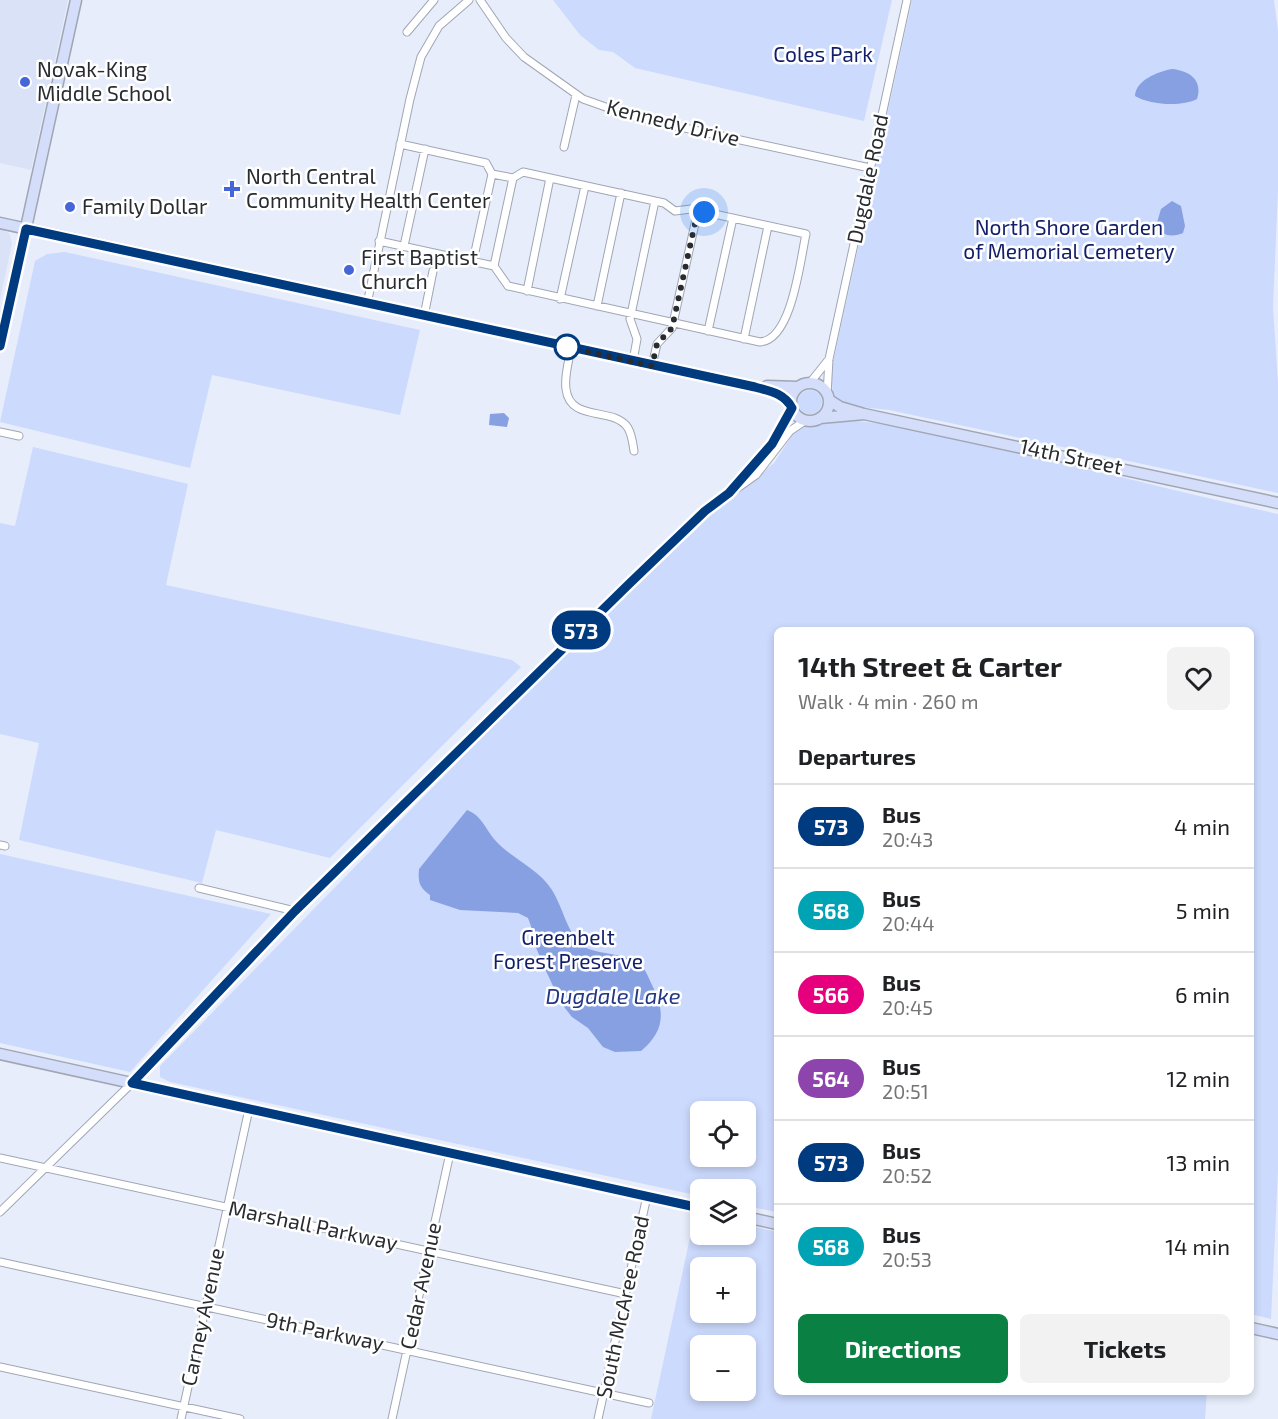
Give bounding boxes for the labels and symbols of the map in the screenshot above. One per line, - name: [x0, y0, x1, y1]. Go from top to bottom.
- park label: Coles Park: [773, 41, 873, 66]
- place label: Novak-King Middle School: [37, 56, 172, 105]
- marker: Novak-King Middle School: [18, 75, 32, 89]
- street label: Kennedy Drive: [604, 93, 743, 150]
- street label: Dugdale Road: [841, 112, 892, 246]
- place label: North Central Community Health Center: [246, 163, 491, 212]
- marker: North Central Community Health Center: [223, 180, 241, 198]
- place label: Family Dollar: [82, 193, 208, 218]
- your location: [689, 197, 719, 227]
- marker: Family Dollar: [63, 200, 77, 214]
- park label: North Shore Garden of Memorial Cemetery: [963, 214, 1175, 263]
- place label: First Baptist Church: [361, 244, 478, 293]
- marker: First Baptist Church: [342, 263, 356, 277]
- unlabelled marker: [554, 334, 580, 360]
- street label: 14th Street: [1018, 432, 1125, 479]
- line badge: 573: [546, 610, 616, 650]
- park label: Greenbelt Forest Preserve: [493, 924, 643, 973]
- water label: Dugdale Lake: [546, 982, 681, 1008]
- street label: Marshall Parkway: [226, 1194, 400, 1255]
- street label: South McAree Road: [590, 1213, 653, 1400]
- street label: Cedar Avenue: [394, 1220, 445, 1352]
- street label: Carney Avenue: [175, 1245, 228, 1388]
- street label: 9th Parkway: [264, 1306, 386, 1355]

